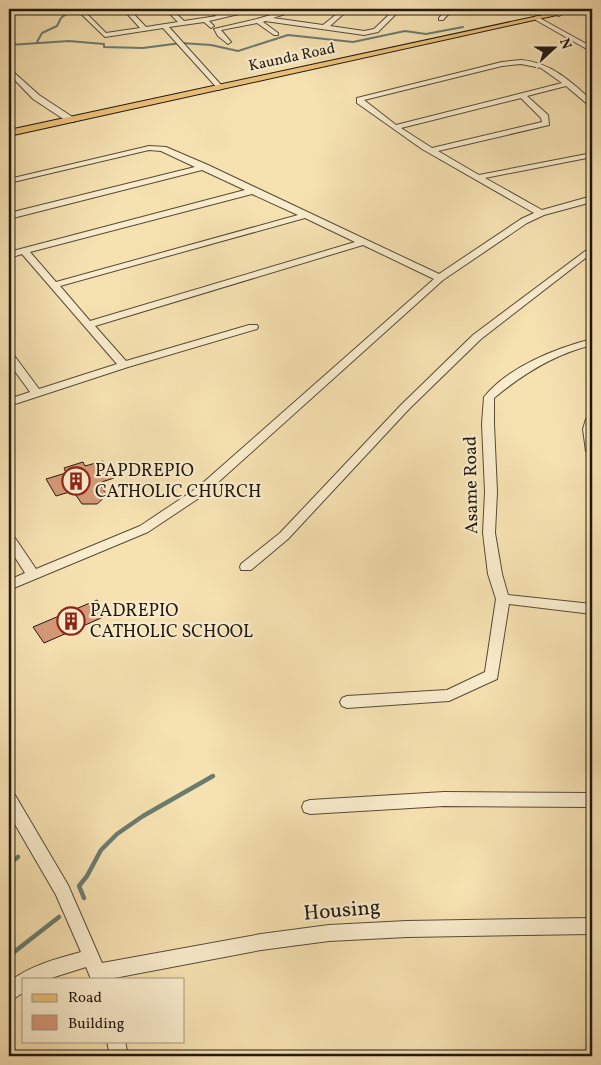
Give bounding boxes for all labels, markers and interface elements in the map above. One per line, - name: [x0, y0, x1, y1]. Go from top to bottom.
- north arrow: [528, 22, 578, 72]
- text: N: [554, 36, 575, 52]
- street label: Kaunda Road: [247, 39, 337, 77]
- street label: Asame Road: [459, 436, 485, 534]
- place label: PAPDREPIO CATHOLIC CHURCH: [95, 459, 261, 505]
- building icon: PAPDREPIO CATHOLIC CHURCH: [61, 466, 91, 496]
- place label: PADREPIO CATHOLIC SCHOOL: [90, 599, 253, 645]
- building icon: PADREPIO CATHOLIC SCHOOL: [56, 606, 86, 636]
- street label: Housing: [302, 893, 382, 929]
- legend: [22, 978, 185, 1042]
- text: Road: [68, 988, 102, 1009]
- text: Building: [68, 1014, 125, 1035]

